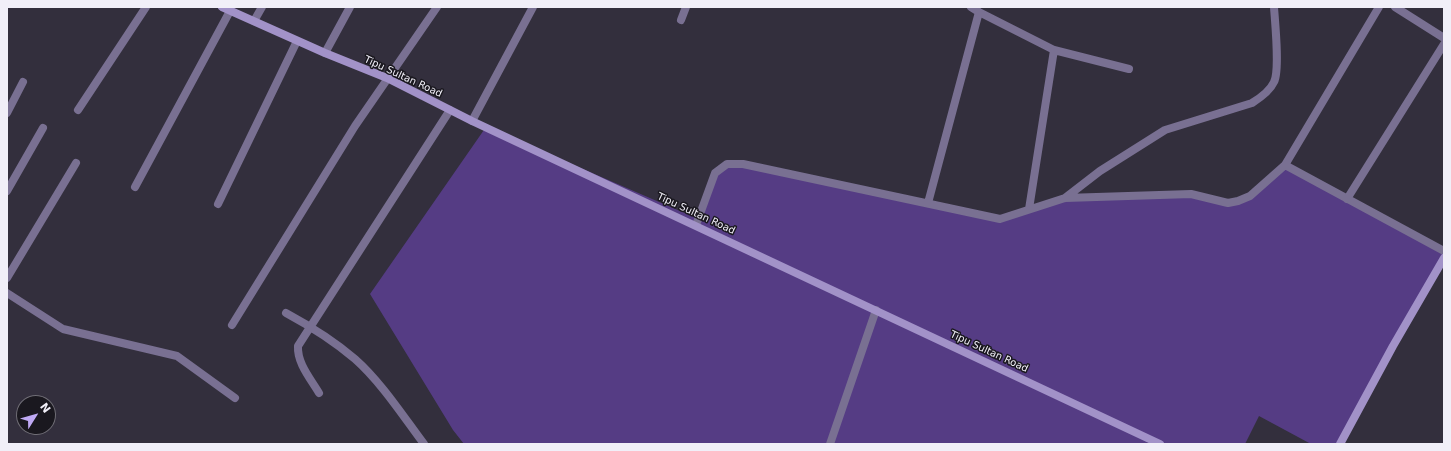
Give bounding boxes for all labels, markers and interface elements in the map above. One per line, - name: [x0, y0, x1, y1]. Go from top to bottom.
- street label: Tipu Sultan Road: [362, 54, 444, 100]
- street label: Tipu Sultan Road: [655, 191, 737, 237]
- street label: Tipu Sultan Road: [948, 329, 1030, 375]
- north arrow: [16, 395, 56, 435]
- text: N: [37, 400, 53, 416]

